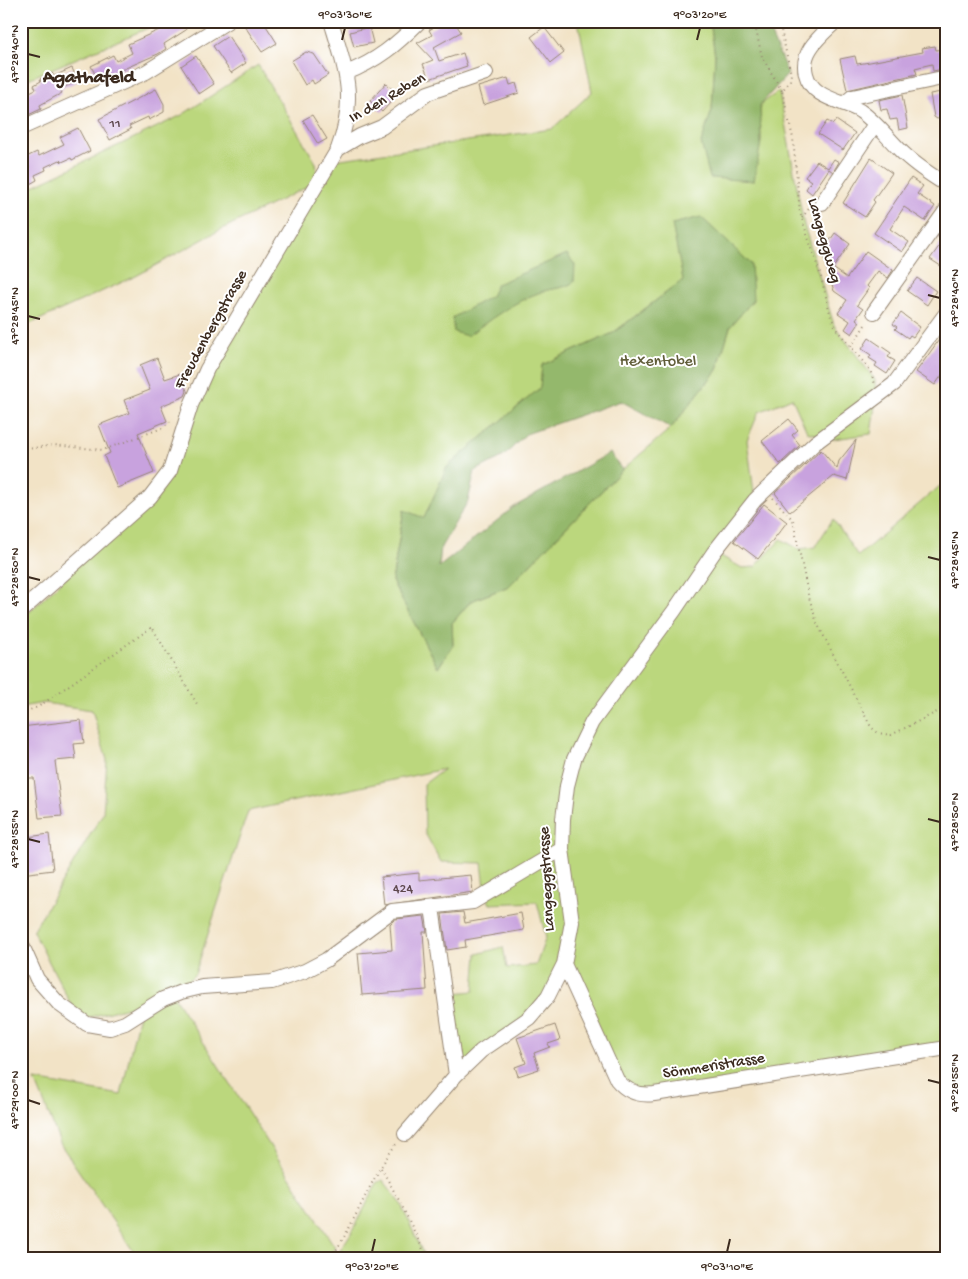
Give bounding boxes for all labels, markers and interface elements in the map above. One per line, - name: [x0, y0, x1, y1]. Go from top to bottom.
- text: 9°03'30"E: [317, 9, 372, 23]
- text: 9°03'20"E: [673, 9, 727, 23]
- text: 47°28'40"N: [9, 25, 23, 83]
- district label: Agathafeld: [42, 67, 137, 90]
- street label: In den Reben: [346, 69, 430, 129]
- house number: 11: [108, 116, 121, 133]
- street label: Langeggweg: [802, 196, 844, 286]
- street label: Freudenbergstrasse: [171, 266, 253, 394]
- text: 47°28'40"N: [949, 269, 963, 327]
- text: 47°28'45"N: [9, 287, 23, 345]
- park label: Hexentobel: [620, 353, 696, 372]
- text: 47°28'45"N: [949, 531, 963, 589]
- text: 47°28'50"N: [9, 547, 23, 606]
- text: 47°28'50"N: [949, 792, 963, 851]
- text: 47°28'55"N: [9, 810, 23, 868]
- street label: Langeggstrasse: [536, 825, 560, 932]
- house number: 424: [393, 881, 413, 898]
- street label: Sömmeristrasse: [662, 1049, 767, 1084]
- text: 47°28'55"N: [949, 1054, 963, 1112]
- text: 47°29'00"N: [9, 1070, 23, 1129]
- text: 9°03'20"E: [345, 1261, 399, 1275]
- text: 9°03'10"E: [700, 1261, 753, 1275]

